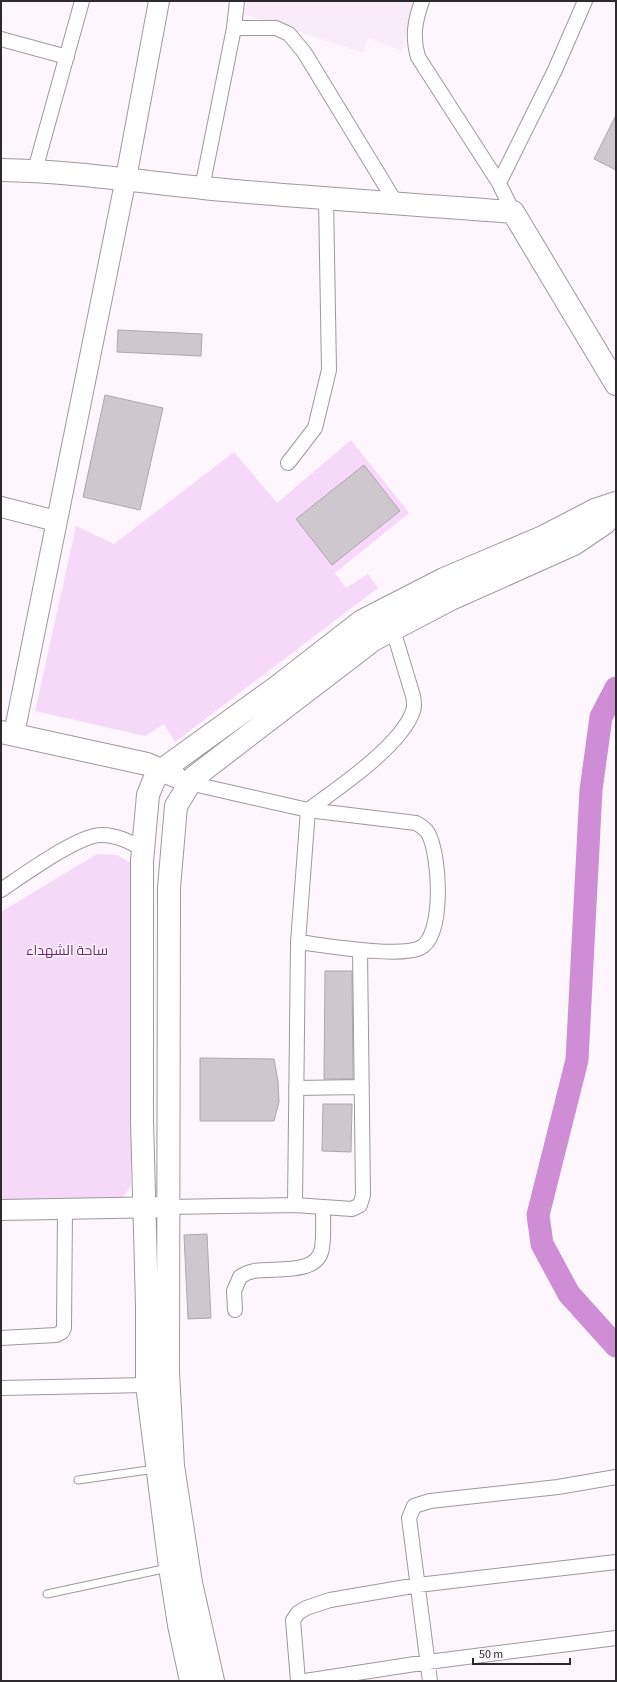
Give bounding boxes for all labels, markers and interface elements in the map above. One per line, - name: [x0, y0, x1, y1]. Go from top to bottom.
- park label: ساحة الشهداء: [26, 941, 108, 961]
- scale bar: [473, 1640, 570, 1666]
- text: 50 m: [479, 1646, 503, 1663]

